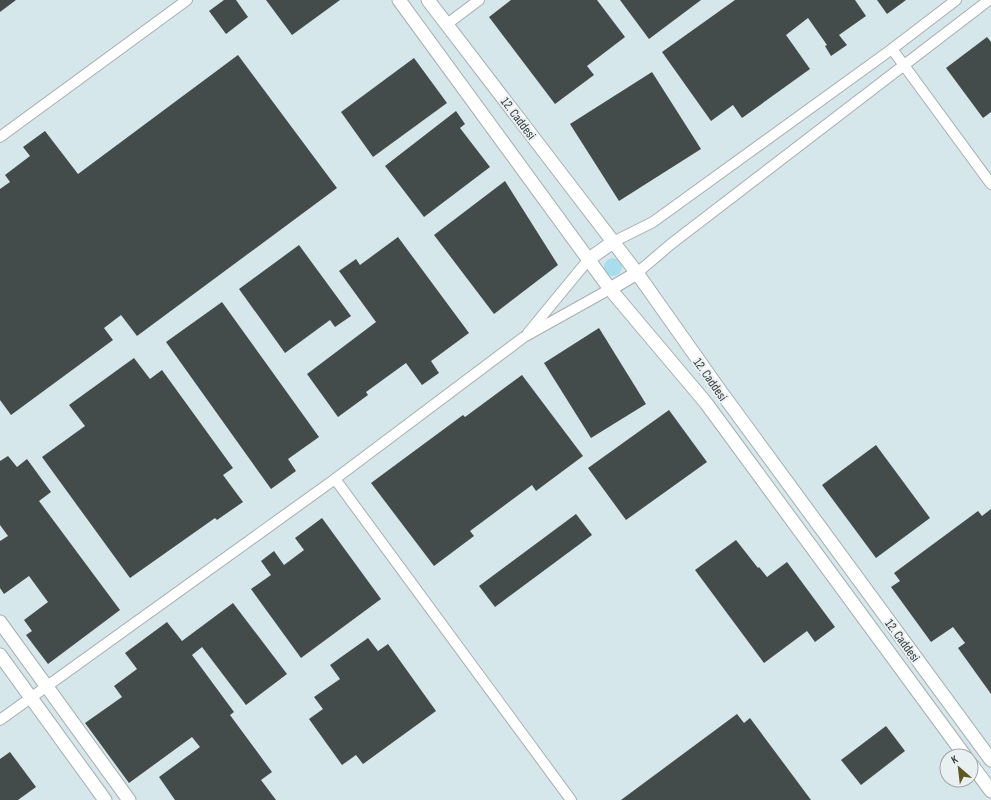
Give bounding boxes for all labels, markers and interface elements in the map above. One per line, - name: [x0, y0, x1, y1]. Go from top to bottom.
- street label: 12. Caddesi: [497, 94, 539, 143]
- street label: 12. Caddesi: [690, 355, 731, 404]
- street label: 12. Caddesi: [881, 616, 923, 665]
- north arrow: [939, 748, 979, 788]
- text: K: [949, 752, 960, 767]

